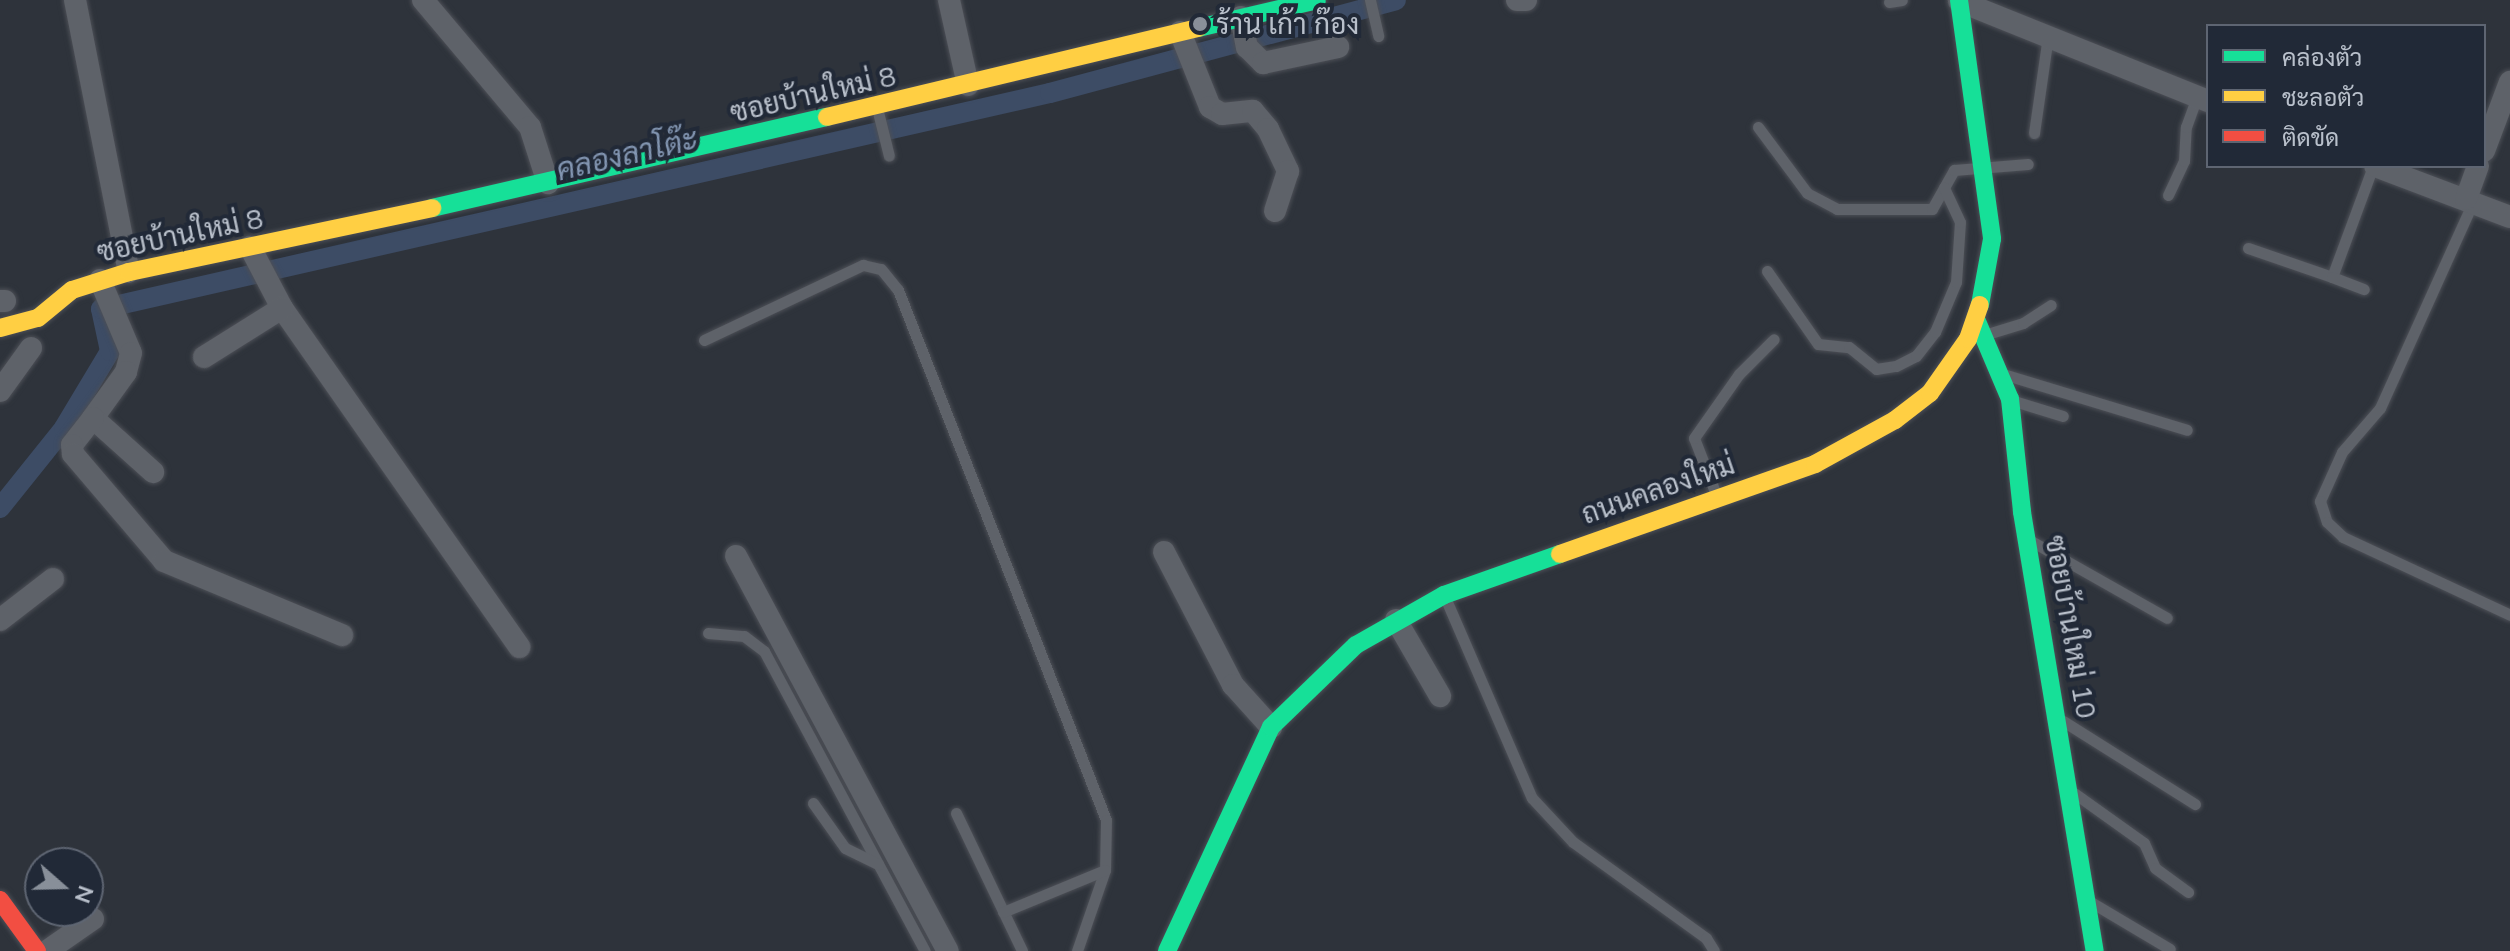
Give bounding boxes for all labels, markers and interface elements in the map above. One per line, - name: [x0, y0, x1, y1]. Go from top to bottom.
- place label: ร้าน เก้า ก๊อง: [1216, 7, 1359, 41]
- marker: ร้าน เก้า ก๊อง: [1191, 15, 1209, 33]
- legend: [2206, 24, 2486, 168]
- text: คล่องตัว: [2282, 42, 2362, 72]
- street label: ซอยบ้านใหม่ 8: [727, 59, 899, 129]
- text: ชะลอตัว: [2282, 82, 2364, 112]
- water label: คลองลาโต๊ะ: [553, 120, 701, 188]
- text: ติดขัด: [2282, 122, 2339, 152]
- street label: ซอยบ้านใหม่ 8: [94, 201, 266, 269]
- street label: ถนนคลองใหม่: [1577, 447, 1739, 531]
- street label: ซอยบ้านใหม่ 10: [2038, 533, 2104, 721]
- north arrow: [24, 847, 104, 927]
- text: N: [69, 882, 101, 907]

